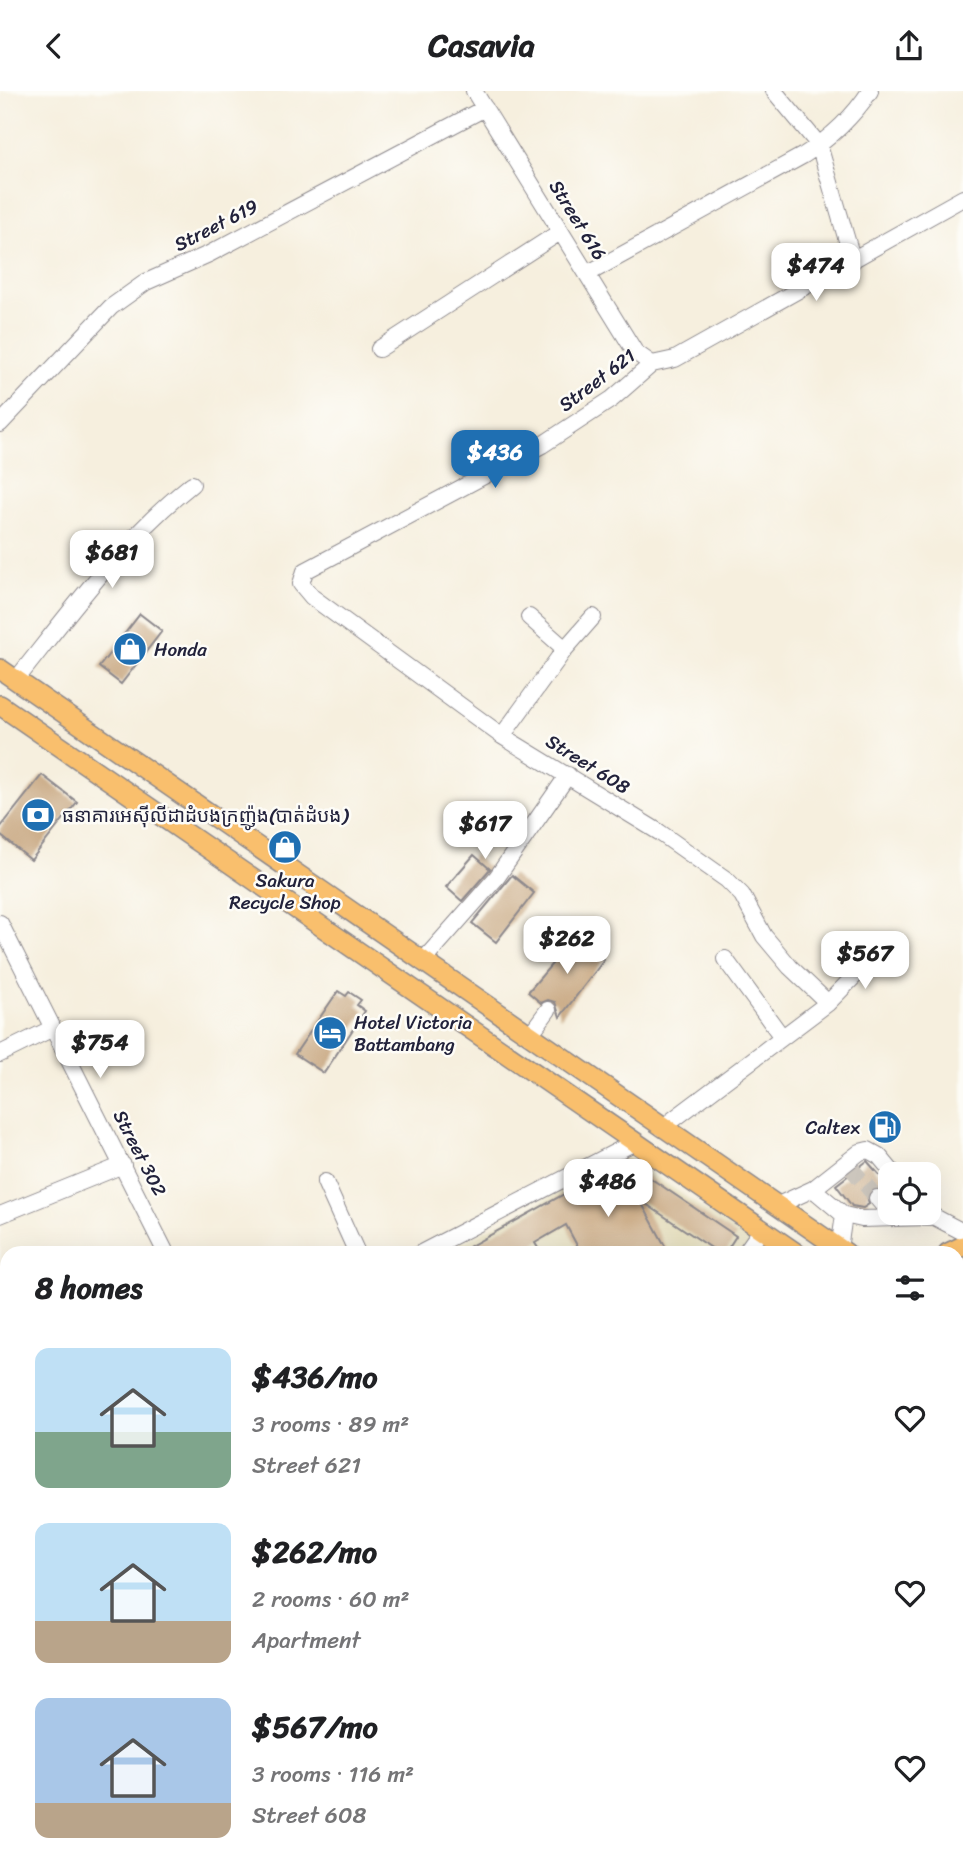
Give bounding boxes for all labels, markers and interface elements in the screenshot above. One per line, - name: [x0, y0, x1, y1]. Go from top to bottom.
- text: Casavia: [428, 17, 535, 74]
- icon: back: [35, 27, 73, 65]
- icon: share: [890, 27, 928, 65]
- street label: Street 616: [540, 173, 616, 267]
- street label: Street 619: [168, 190, 264, 260]
- pin: $474: [775, 243, 857, 303]
- text: $474: [787, 245, 845, 286]
- street label: Street 621: [551, 340, 643, 420]
- pin: $436: [454, 431, 536, 490]
- text: $436: [467, 432, 523, 473]
- pin: $681: [71, 531, 153, 590]
- text: $681: [86, 532, 138, 573]
- shop icon: Honda: [111, 630, 149, 668]
- place label: Honda: [154, 633, 207, 666]
- street label: Street 608: [539, 725, 637, 803]
- bank icon: ធនាគារអេស៊ីលីដាដំបងក្រញ៉ូង(បាត់ដំបង): [19, 796, 57, 834]
- place label: ធនាគារអេស៊ីលីដាដំបងក្រញ៉ូង(បាត់ដំបង): [62, 799, 349, 832]
- pin: $617: [444, 801, 526, 861]
- text: $617: [459, 803, 511, 844]
- shop icon: Sakura Recycle Shop: [266, 828, 304, 866]
- place label: Sakura Recycle Shop: [229, 864, 341, 919]
- pin: $262: [526, 917, 608, 976]
- text: $262: [539, 918, 595, 959]
- pin: $567: [824, 932, 906, 991]
- text: $567: [837, 933, 893, 974]
- place label: Hotel Victoria Battambang: [354, 1006, 473, 1061]
- hotel icon: Hotel Victoria Battambang: [311, 1014, 349, 1052]
- pin: $754: [59, 1021, 141, 1080]
- text: $754: [71, 1022, 129, 1063]
- street label: Street 302: [104, 1104, 176, 1202]
- fuel station icon: Caltex: [866, 1108, 904, 1146]
- place label: Caltex: [805, 1111, 860, 1144]
- pin: $486: [567, 1159, 649, 1219]
- text: $486: [580, 1161, 636, 1202]
- map controls: [878, 1162, 941, 1225]
- button: locate: [878, 1162, 941, 1225]
- text: 8 homes: [35, 1261, 143, 1315]
- icon: filters: [891, 1269, 929, 1307]
- text: $436/mo: [252, 1350, 378, 1404]
- icon: home: [91, 1376, 175, 1460]
- icon: heart: [891, 1399, 929, 1437]
- text: 3 rooms · 89 m²: [252, 1404, 409, 1445]
- text: Street 621: [252, 1445, 361, 1486]
- text: $262/mo: [252, 1525, 377, 1579]
- icon: home: [91, 1551, 175, 1635]
- icon: heart: [891, 1574, 929, 1612]
- text: 2 rooms · 60 m²: [252, 1579, 410, 1620]
- text: Apartment: [252, 1620, 361, 1661]
- text: $567/mo: [252, 1700, 378, 1754]
- icon: home: [91, 1726, 175, 1810]
- icon: heart: [891, 1749, 929, 1787]
- text: 3 rooms · 116 m²: [252, 1754, 414, 1795]
- text: Street 608: [252, 1795, 366, 1836]

